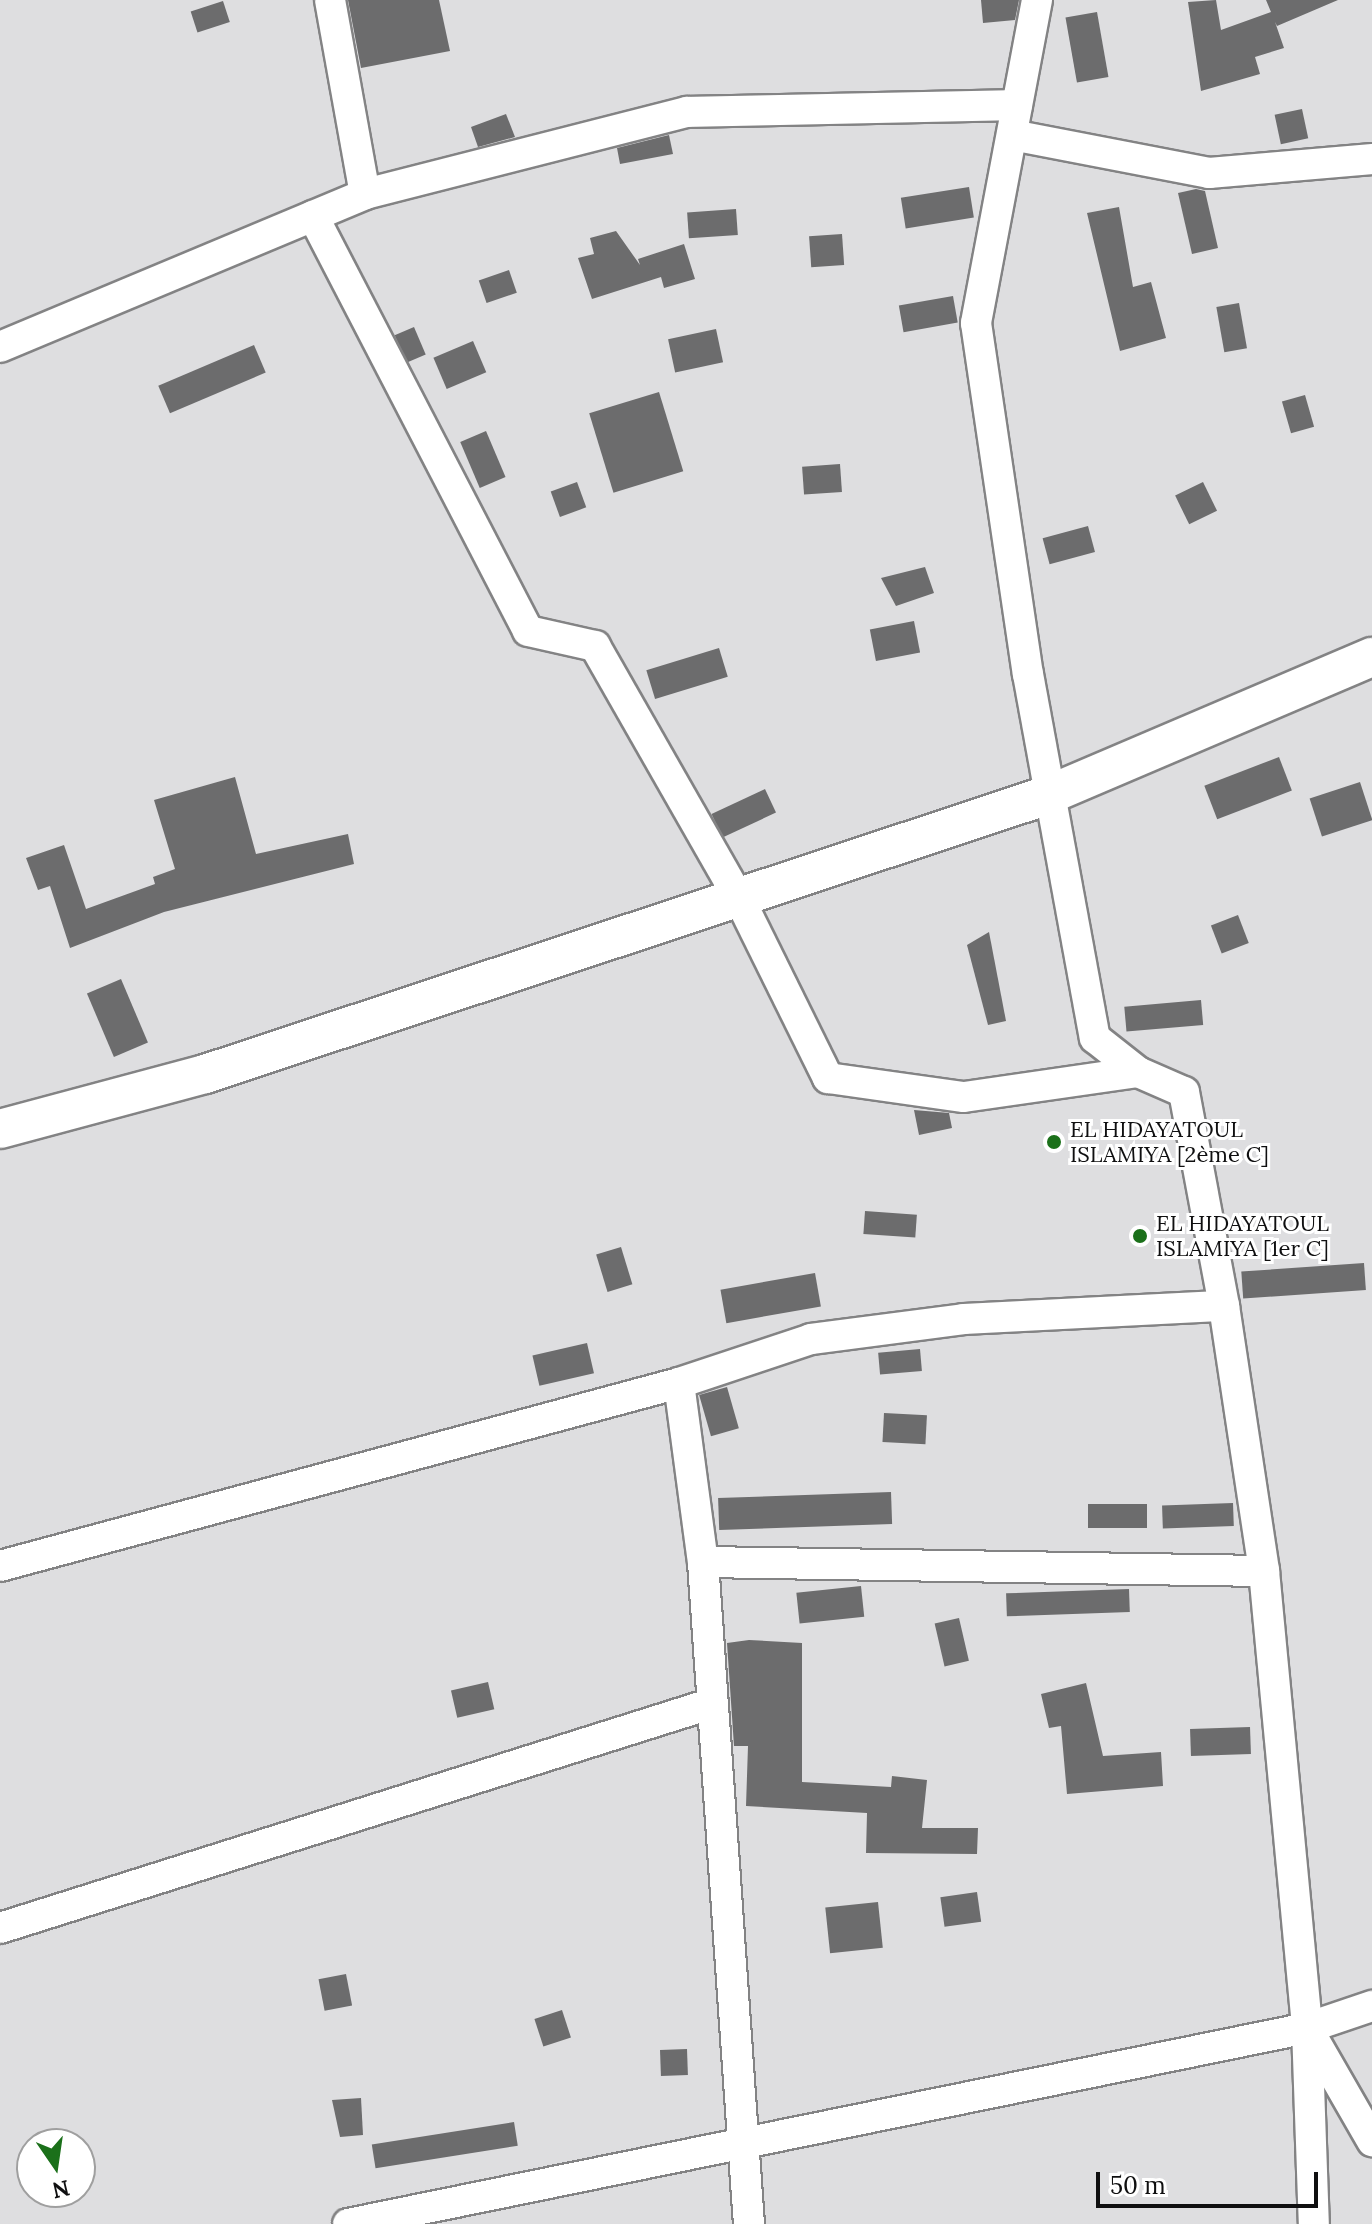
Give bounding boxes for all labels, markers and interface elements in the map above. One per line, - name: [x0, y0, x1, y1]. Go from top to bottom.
- place label: EL HIDAYATOUL ISLAMIYA [2ème C]: [1070, 1116, 1269, 1168]
- marker: EL HIDAYATOUL ISLAMIYA [2ème C]: [1045, 1133, 1063, 1151]
- place label: EL HIDAYATOUL ISLAMIYA [1er C]: [1156, 1210, 1329, 1262]
- marker: EL HIDAYATOUL ISLAMIYA [1er C]: [1131, 1227, 1149, 1245]
- north arrow: [16, 2128, 96, 2208]
- scale bar: [1100, 2156, 1322, 2206]
- text: 50 m: [1110, 2170, 1166, 2201]
- text: N: [50, 2174, 72, 2205]

